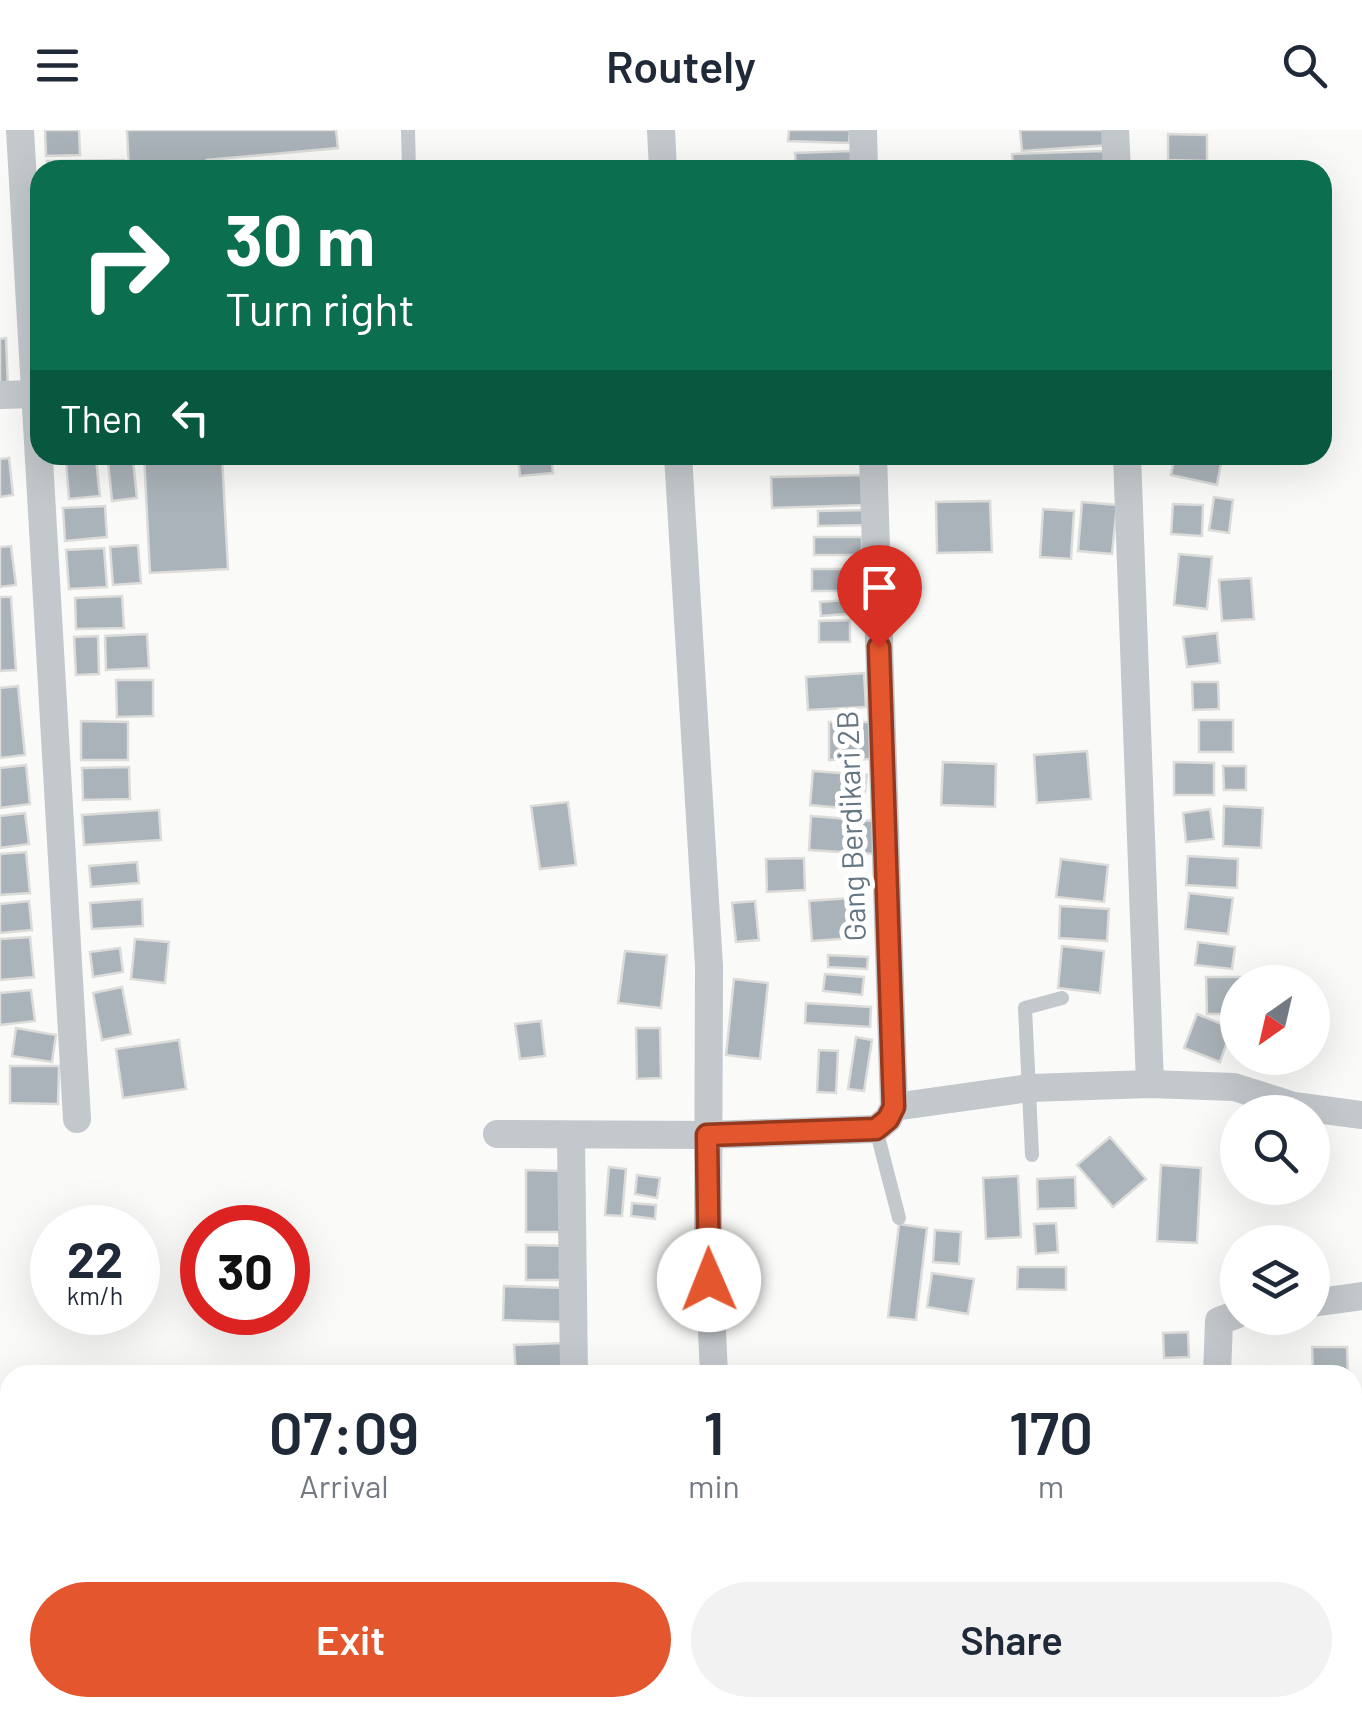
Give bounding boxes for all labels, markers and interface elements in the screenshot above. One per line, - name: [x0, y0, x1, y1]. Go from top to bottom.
- icon: menu: [30, 38, 85, 93]
- text: Routely: [606, 38, 756, 92]
- icon: search: [1277, 38, 1332, 93]
- text: 30 m: [225, 196, 375, 280]
- icon: right: [60, 200, 190, 330]
- text: Turn right: [225, 281, 415, 335]
- icon: left: [163, 390, 218, 445]
- text: Then: [60, 395, 143, 441]
- pin: [837, 545, 922, 648]
- icon: arrive: [852, 560, 907, 615]
- street label: Gang Berdikari 2B: [828, 710, 872, 942]
- north arrow: [1220, 965, 1330, 1075]
- map controls: [1220, 965, 1330, 1335]
- button: search: [1220, 1095, 1330, 1205]
- speed limit sign: 30: [180, 1205, 310, 1335]
- button: layers: [1220, 1225, 1330, 1335]
- text: 22: [67, 1228, 123, 1288]
- position arrow: [657, 1228, 761, 1332]
- text: km/h: [67, 1280, 123, 1310]
- text: 07:09: [269, 1395, 419, 1467]
- text: 1: [703, 1395, 725, 1467]
- text: 170: [1009, 1395, 1093, 1467]
- text: Arrival: [299, 1466, 389, 1504]
- text: min: [688, 1466, 740, 1504]
- text: m: [1038, 1466, 1064, 1504]
- button: Exit: [30, 1582, 671, 1697]
- button: Share: [691, 1582, 1332, 1697]

